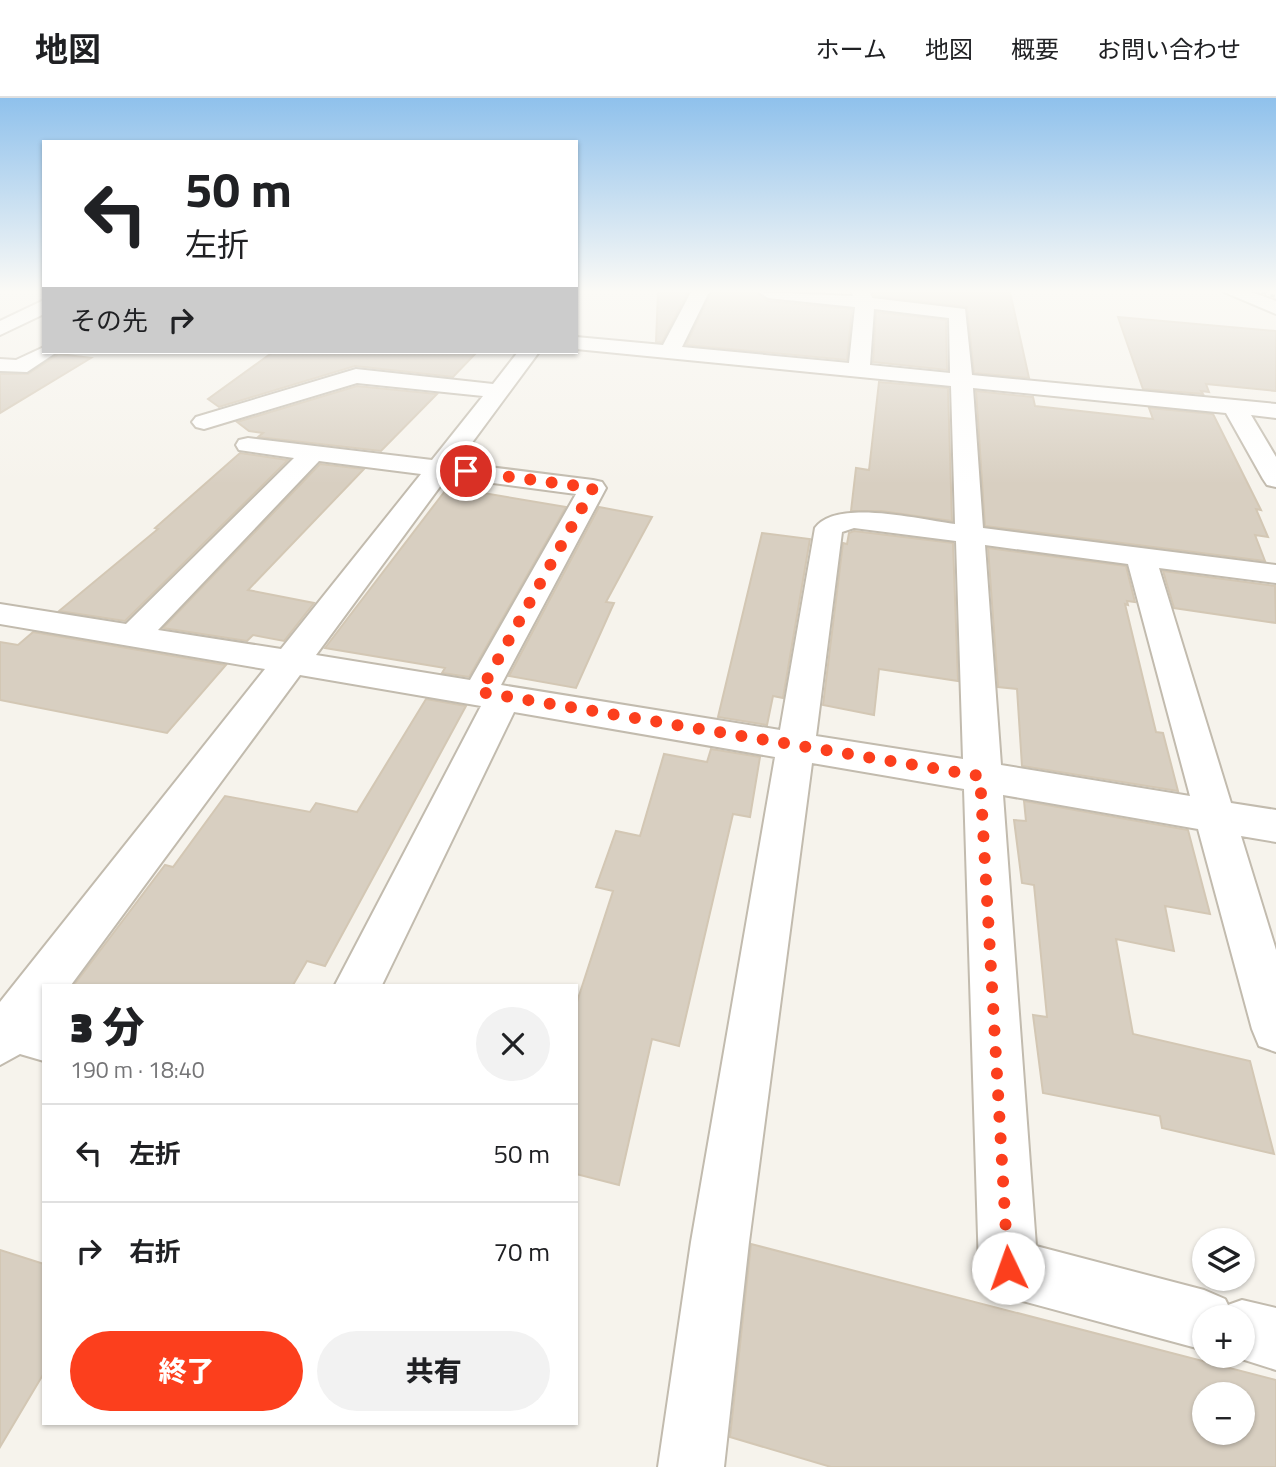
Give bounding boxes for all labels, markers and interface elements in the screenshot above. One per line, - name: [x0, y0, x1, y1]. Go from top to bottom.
- text: 地図: [35, 24, 101, 74]
- text: ホーム: [816, 31, 887, 67]
- text: 地図: [925, 31, 973, 67]
- text: 概要: [1011, 31, 1059, 67]
- text: お問い合わせ: [1097, 31, 1241, 67]
- text: 50 m: [185, 151, 292, 226]
- icon: left: [70, 168, 161, 259]
- text: 左折: [185, 220, 249, 268]
- text: その先: [70, 301, 148, 340]
- icon: right: [162, 301, 200, 339]
- pin: [436, 441, 496, 501]
- icon: arrive: [447, 452, 485, 490]
- text: 3 分: [70, 994, 144, 1058]
- button: close: [476, 1007, 550, 1081]
- text: 190 m · 18:40: [70, 1052, 205, 1087]
- icon: left: [70, 1134, 108, 1172]
- text: 左折: [129, 1134, 181, 1173]
- text: 50 m: [493, 1134, 550, 1173]
- map controls: [1192, 1228, 1255, 1445]
- button: layers: [1192, 1228, 1255, 1291]
- position arrow: [971, 1231, 1045, 1305]
- icon: right: [70, 1232, 108, 1270]
- text: 右折: [129, 1232, 181, 1271]
- text: 70 m: [493, 1232, 550, 1271]
- button: +: [1192, 1305, 1255, 1368]
- button: 終了: [70, 1331, 303, 1411]
- button: 共有: [317, 1331, 550, 1411]
- button: −: [1192, 1382, 1255, 1445]

